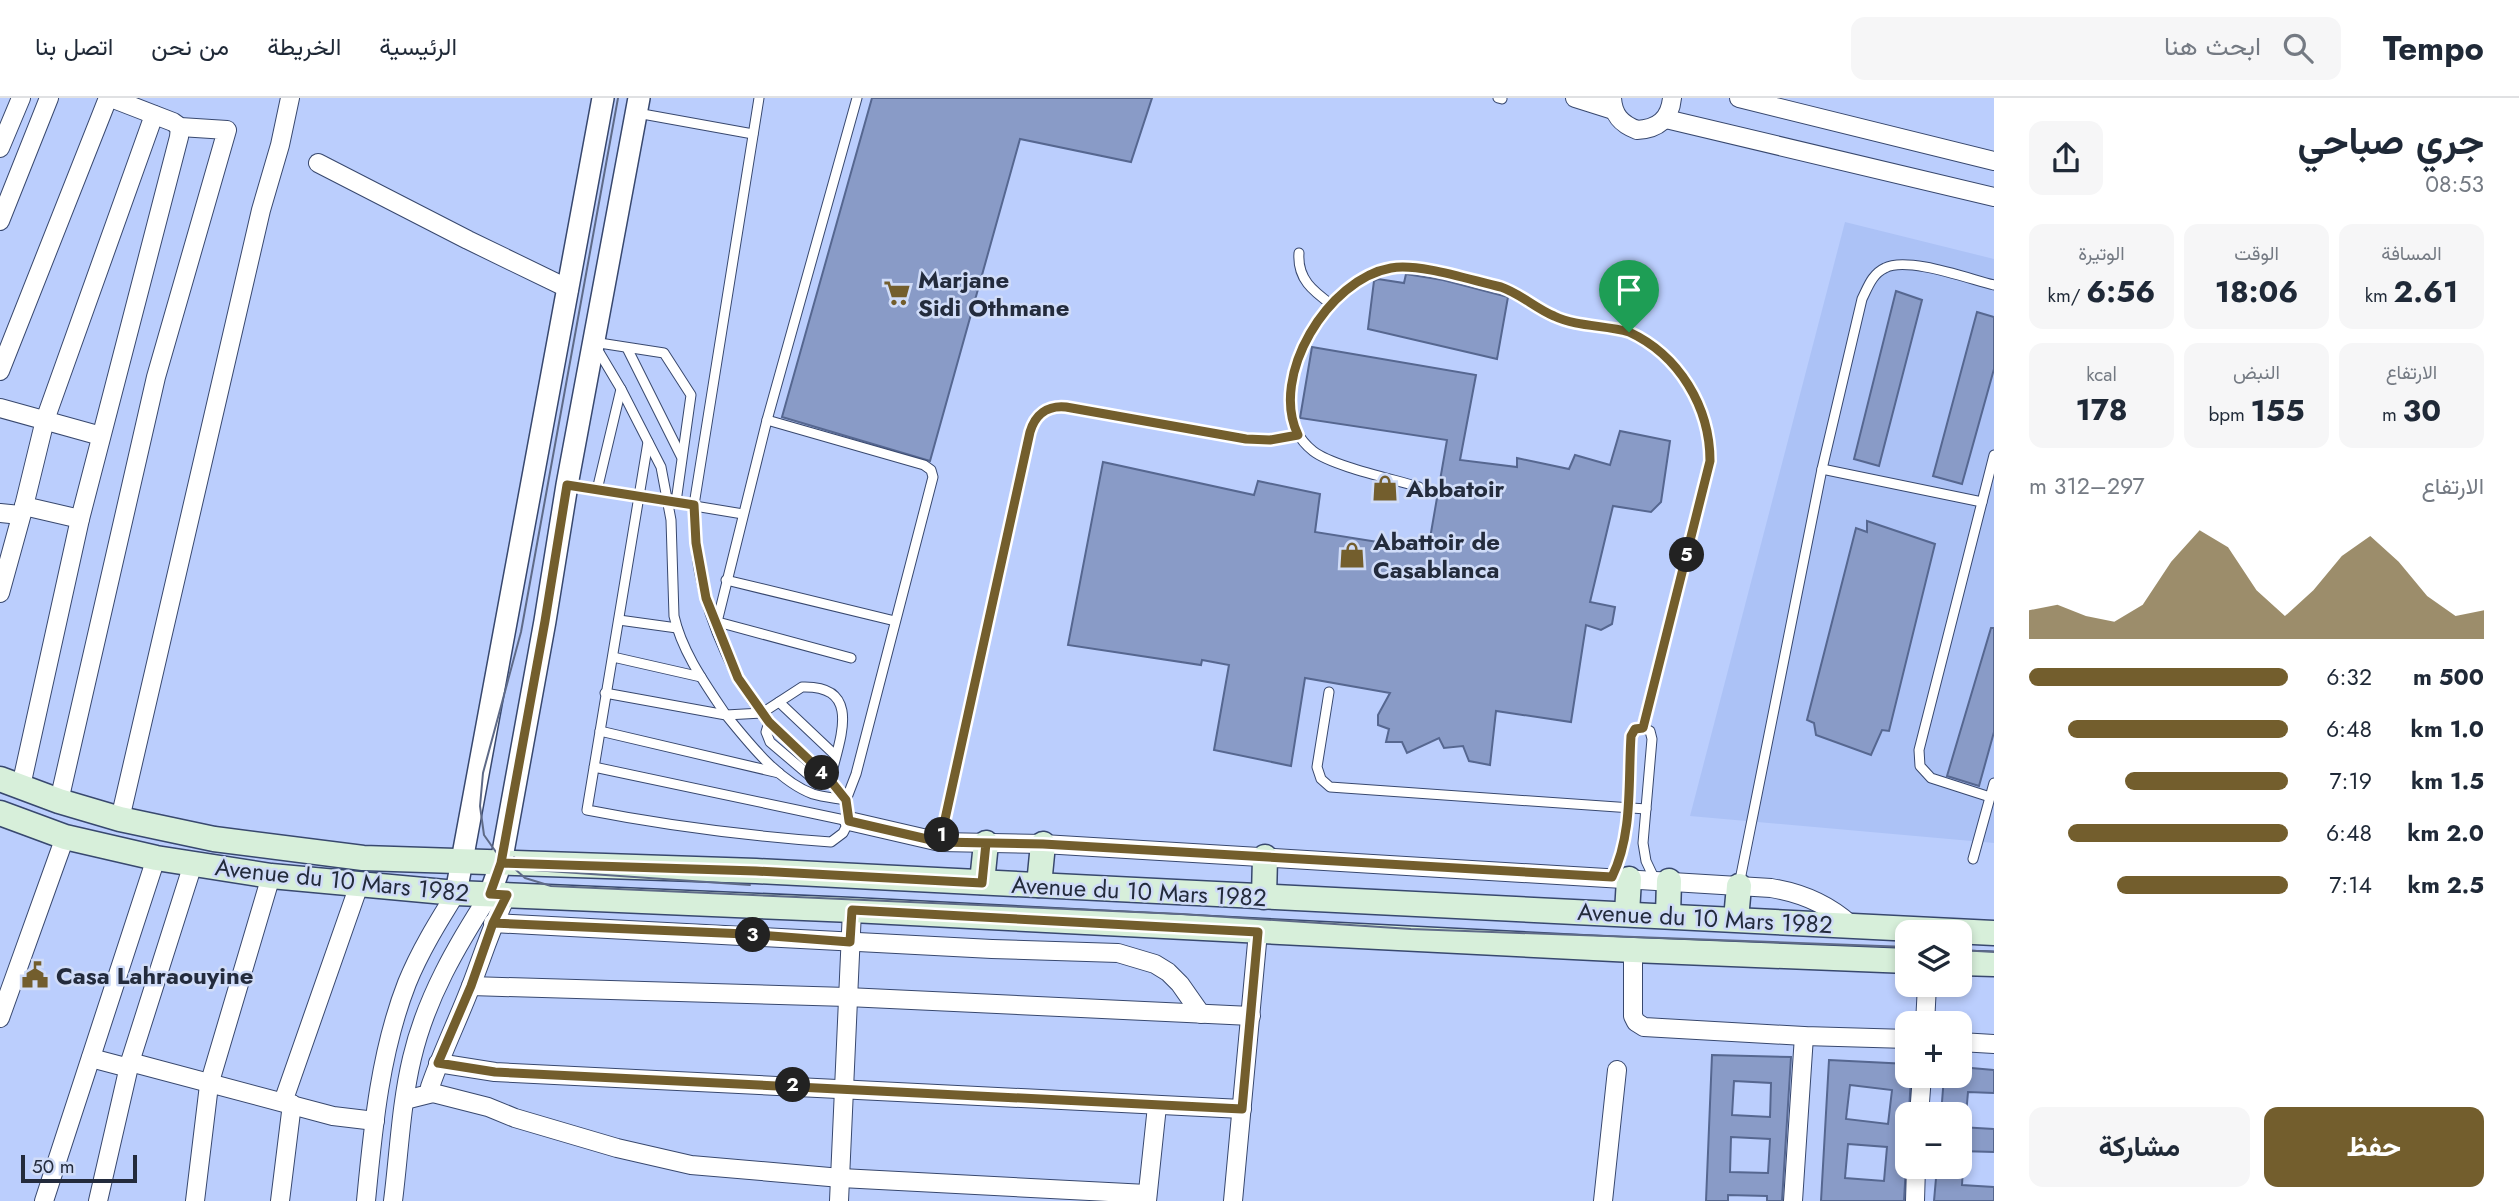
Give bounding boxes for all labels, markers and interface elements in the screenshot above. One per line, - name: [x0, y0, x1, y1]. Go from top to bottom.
- search box: [1851, 17, 2341, 80]
- text: Tempo: [2383, 25, 2484, 72]
- text: ابحث هنا: [2164, 27, 2261, 65]
- text: اتصل بنا: [35, 29, 113, 64]
- text: من نحن: [151, 29, 229, 64]
- text: الخريطة: [267, 29, 341, 64]
- text: الرئيسية: [379, 29, 457, 64]
- icon: search: [2279, 29, 2317, 67]
- text: جري صباحي: [2298, 113, 2484, 168]
- button: share: [2029, 121, 2103, 195]
- text: 08:53: [2425, 167, 2484, 201]
- text: الوتيرة: [2078, 240, 2125, 267]
- text: الوقت: [2234, 240, 2279, 267]
- text: المسافة: [2381, 240, 2442, 267]
- pin: [1599, 260, 1659, 332]
- place label: Marjane Sidi Othmane: [918, 262, 1069, 325]
- text: 6:56: [2086, 270, 2155, 313]
- text: 18:06: [2215, 270, 2298, 313]
- text: 2.61: [2394, 270, 2458, 313]
- icon: arrive: [1610, 271, 1648, 309]
- supermarket icon: Marjane Sidi Othmane: [882, 278, 912, 308]
- text: /km: [2048, 282, 2086, 309]
- text: km: [2365, 282, 2394, 309]
- text: النبض: [2233, 359, 2280, 386]
- text: الارتفاع: [2386, 359, 2437, 386]
- text: kcal: [2086, 361, 2117, 388]
- text: 178: [2075, 388, 2128, 431]
- text: 155: [2251, 389, 2305, 432]
- text: 30: [2403, 389, 2441, 432]
- text: bpm: [2208, 401, 2251, 428]
- text: m: [2382, 401, 2403, 428]
- text: 297–312 m: [2029, 469, 2145, 503]
- text: الارتفاع: [2422, 469, 2484, 503]
- place label: Abbatoir: [1405, 471, 1505, 506]
- shop icon: Abbatoir: [1370, 473, 1400, 503]
- place label: Abattoir de Casablanca: [1372, 524, 1500, 587]
- pin: 5: [1670, 538, 1704, 573]
- shop icon: Abattoir de Casablanca: [1337, 540, 1367, 570]
- text: 5: [1680, 541, 1693, 568]
- text: 6:32: [2326, 660, 2372, 694]
- text: 500 m: [2413, 660, 2484, 694]
- text: 6:48: [2326, 712, 2372, 746]
- text: 1.0 km: [2411, 712, 2484, 746]
- pin: 4: [804, 756, 840, 790]
- text: 4: [815, 759, 828, 786]
- text: 7:19: [2329, 764, 2372, 798]
- text: 1.5 km: [2411, 764, 2484, 798]
- text: 6:48: [2326, 816, 2372, 850]
- text: 2.0 km: [2407, 816, 2484, 850]
- pin: 1: [925, 818, 960, 852]
- text: 1: [937, 821, 946, 848]
- street label: Avenue du 10 Mars 1982: [213, 849, 471, 911]
- street label: Avenue du 10 Mars 1982: [1011, 867, 1267, 915]
- text: 7:14: [2329, 868, 2372, 902]
- text: 2.5 km: [2408, 868, 2484, 902]
- street label: Avenue du 10 Mars 1982: [1577, 894, 1833, 942]
- pin: 3: [736, 918, 770, 952]
- map controls: [1895, 920, 1972, 1179]
- button: layers: [1895, 920, 1972, 997]
- text: 3: [747, 921, 758, 948]
- place label: Casa Lahraouyine: [56, 958, 254, 993]
- public building icon: Casa Lahraouyine: [20, 960, 50, 990]
- button: +: [1895, 1011, 1972, 1088]
- pin: 2: [776, 1068, 810, 1102]
- text: 2: [786, 1071, 799, 1098]
- button: −: [1895, 1102, 1972, 1179]
- button: مشاركة: [2029, 1107, 2250, 1187]
- button: حفظ: [2264, 1107, 2484, 1187]
- scale bar: [21, 1152, 136, 1184]
- text: 50 m: [32, 1153, 75, 1180]

